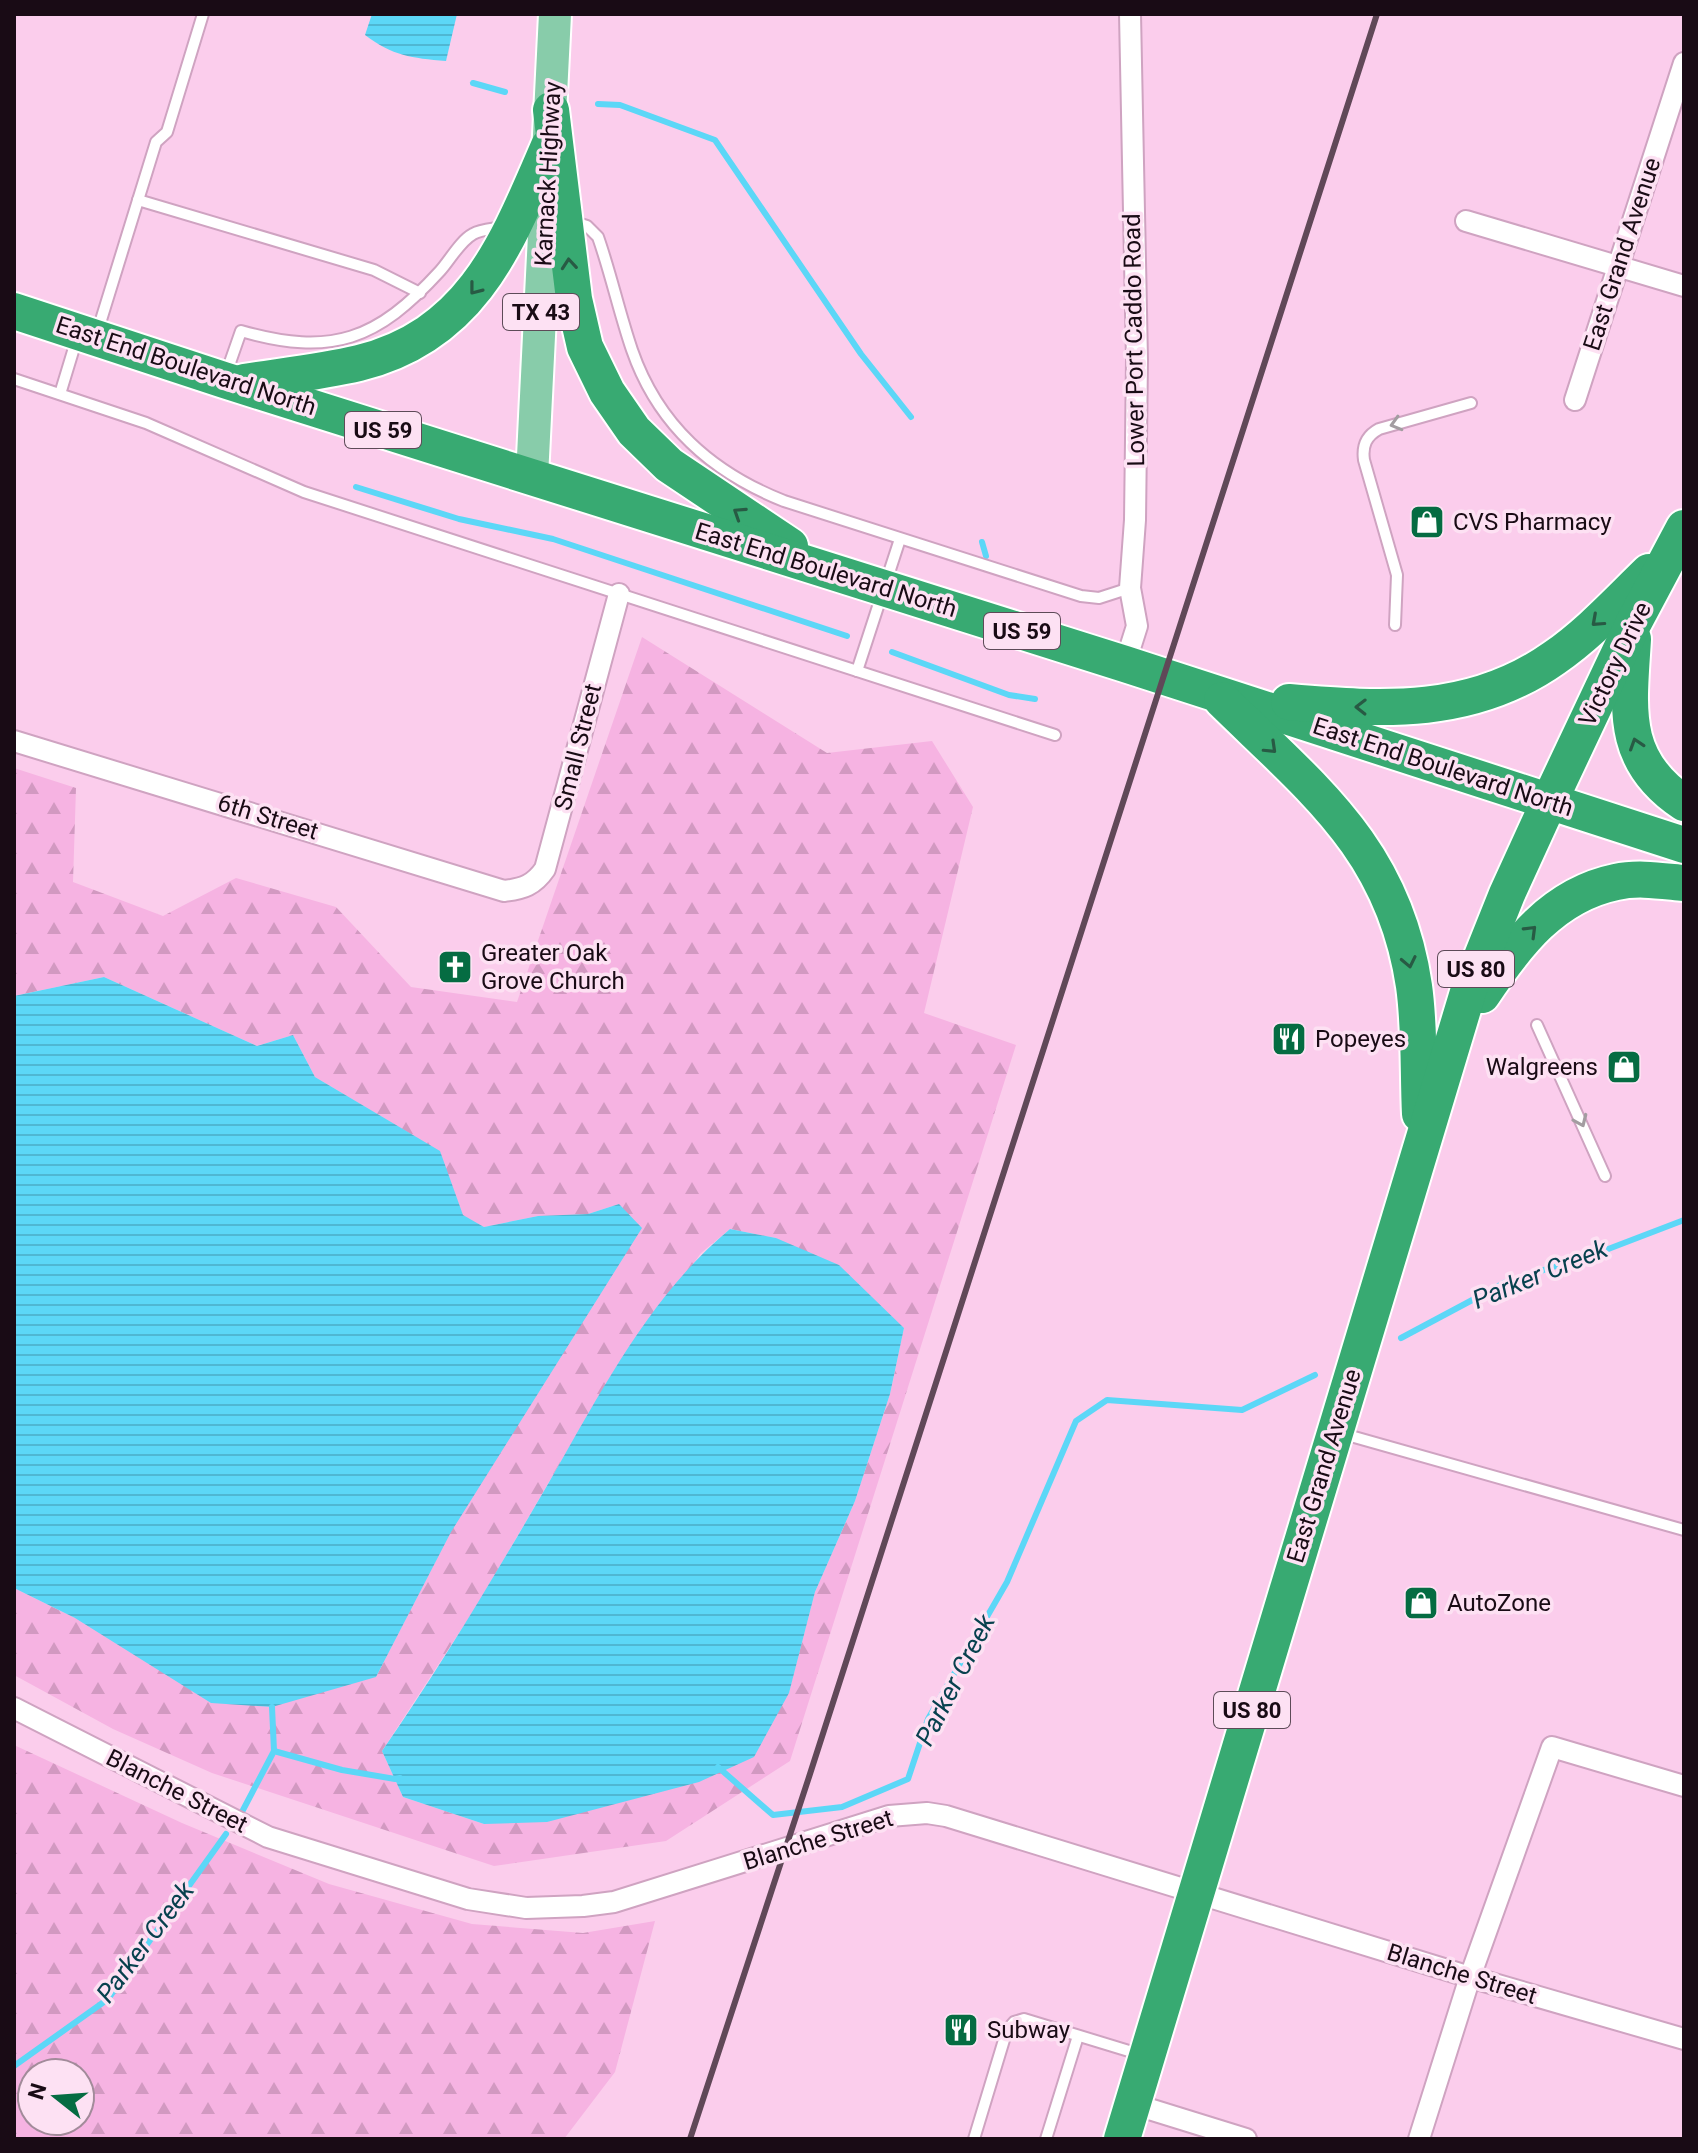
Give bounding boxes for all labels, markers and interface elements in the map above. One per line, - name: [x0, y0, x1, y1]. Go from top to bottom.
- street label: Karnack Highway: [529, 80, 567, 267]
- street label: East Grand Avenue: [1578, 154, 1666, 354]
- street label: Lower Port Caddo Road: [1118, 213, 1150, 467]
- one-way arrow: [561, 257, 578, 270]
- one-way arrow: [470, 280, 485, 294]
- road number: TX 43: [503, 294, 579, 330]
- street label: East End Boulevard North: [52, 311, 320, 421]
- road number: US 59: [345, 412, 421, 448]
- one-way arrow: [1389, 415, 1403, 431]
- shop icon: CVS Pharmacy: [1408, 503, 1446, 541]
- one-way arrow: [733, 508, 748, 523]
- place label: CVS Pharmacy: [1453, 508, 1612, 536]
- street label: East End Boulevard North: [692, 517, 960, 623]
- street label: Victory Drive: [1573, 597, 1657, 731]
- one-way arrow: [1592, 612, 1607, 626]
- road number: US 59: [984, 613, 1060, 649]
- street label: Small Street: [549, 681, 607, 813]
- one-way arrow: [1354, 699, 1367, 716]
- street label: East End Boulevard North: [1309, 712, 1577, 822]
- one-way arrow: [1629, 738, 1645, 751]
- one-way arrow: [1262, 739, 1276, 753]
- street label: 6th Street: [214, 788, 322, 846]
- one-way arrow: [1522, 926, 1536, 940]
- place label: Greater Oak Grove Church: [481, 939, 625, 995]
- church icon: Greater Oak Grove Church: [436, 948, 474, 986]
- road number: US 80: [1438, 951, 1514, 987]
- one-way arrow: [1400, 955, 1417, 969]
- restaurant icon: Popeyes: [1270, 1020, 1308, 1058]
- place label: Popeyes: [1315, 1025, 1406, 1053]
- shop icon: Walgreens: [1605, 1048, 1643, 1086]
- place label: Walgreens: [1486, 1053, 1598, 1081]
- one-way arrow: [1571, 1113, 1587, 1128]
- water label: Parker Creek: [1468, 1233, 1613, 1315]
- street label: East Grand Avenue: [1281, 1366, 1367, 1566]
- shop icon: AutoZone: [1402, 1584, 1440, 1622]
- place label: AutoZone: [1447, 1589, 1551, 1617]
- water label: Parker Creek: [909, 1608, 1001, 1751]
- road number: US 80: [1214, 1692, 1290, 1728]
- street label: Blanche Street: [102, 1743, 252, 1839]
- street label: Blanche Street: [740, 1804, 896, 1876]
- water label: Parker Creek: [90, 1875, 201, 2008]
- street label: Blanche Street: [1384, 1938, 1540, 2010]
- restaurant icon: Subway: [942, 2011, 980, 2049]
- place label: Subway: [987, 2016, 1071, 2044]
- north arrow: [16, 2057, 96, 2137]
- text: N: [23, 2080, 52, 2102]

